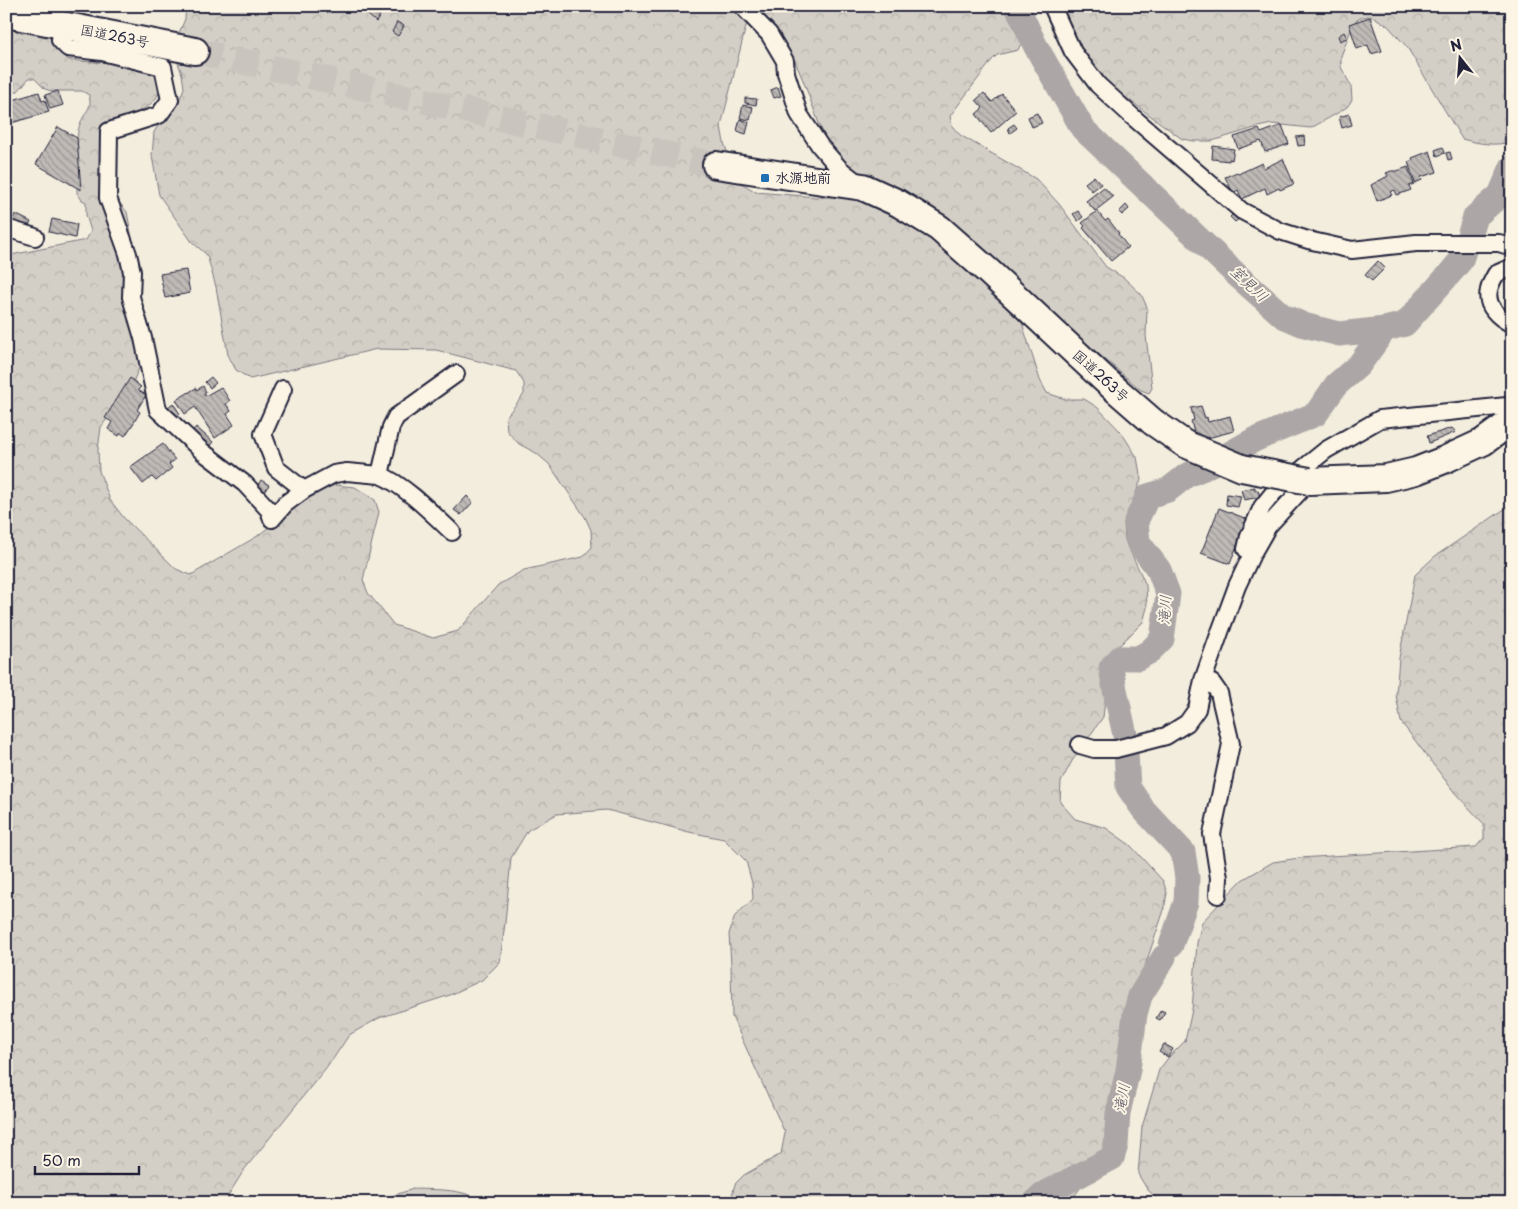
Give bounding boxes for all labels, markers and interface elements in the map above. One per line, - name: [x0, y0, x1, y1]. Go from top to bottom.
- street label: 国道263号: [79, 19, 152, 53]
- north arrow: [1436, 32, 1486, 82]
- text: N: [1448, 33, 1464, 57]
- place label: 水源地前: [775, 167, 831, 188]
- marker: 水源地前: [759, 172, 771, 184]
- water label: 室見川: [1226, 259, 1274, 307]
- street label: 国道263号: [1068, 344, 1134, 407]
- water label: 滝川: [1151, 594, 1176, 626]
- water label: 滝川: [1107, 1081, 1134, 1115]
- scale bar: [35, 1144, 139, 1176]
- text: 50 m: [42, 1148, 81, 1171]

